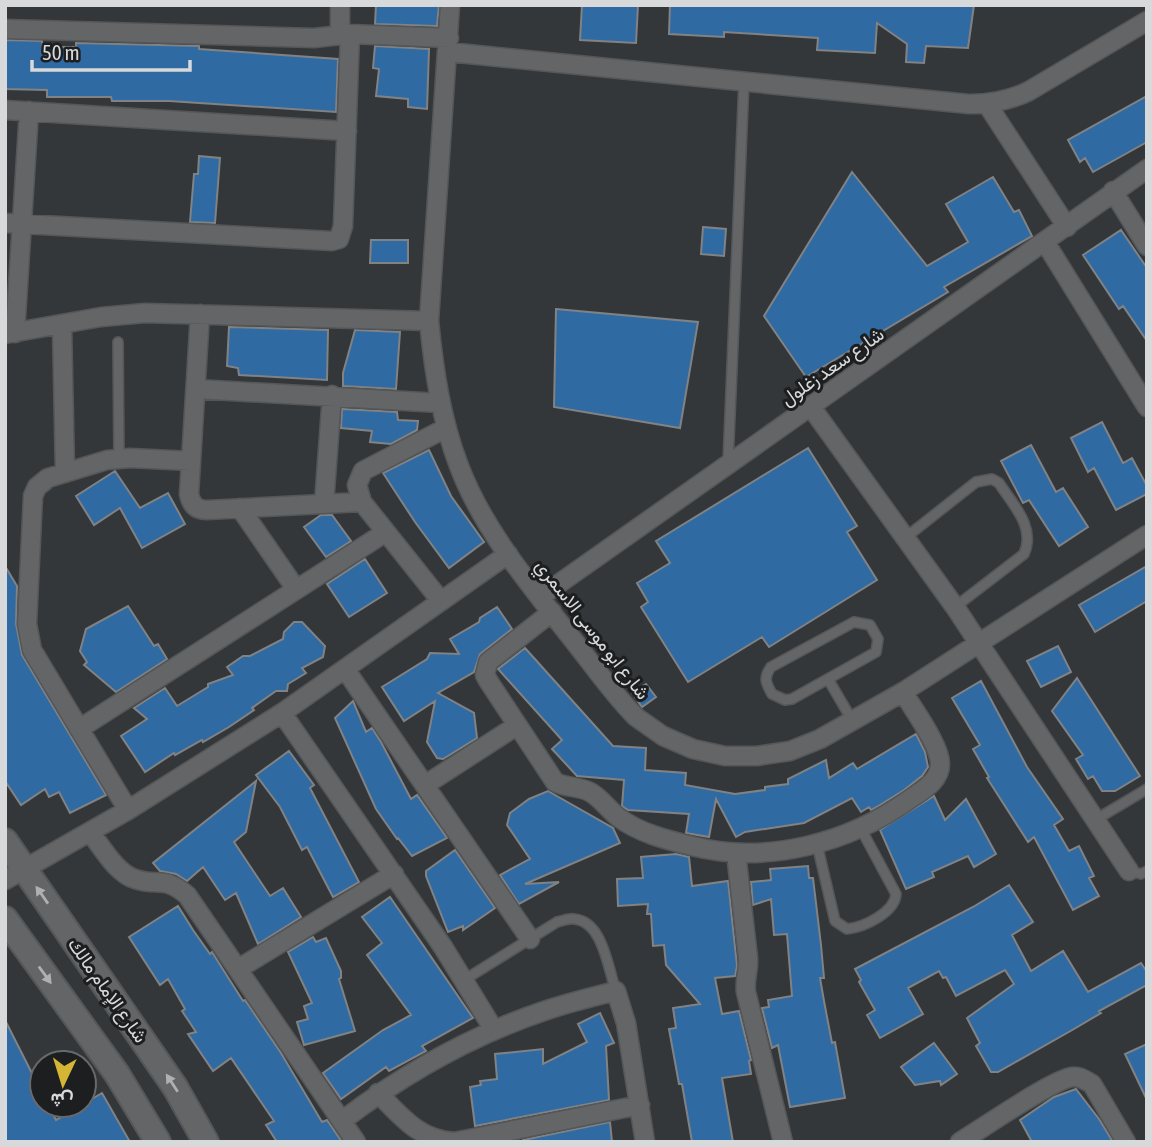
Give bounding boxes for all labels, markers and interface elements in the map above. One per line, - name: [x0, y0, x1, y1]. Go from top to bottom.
- scale bar: [32, 28, 189, 72]
- text: 50 m: [42, 40, 80, 64]
- street label: شارع سعد زغلول: [776, 322, 889, 411]
- street label: شارع ابو موسى الاسمري: [527, 554, 655, 707]
- one-way arrow: [35, 886, 49, 904]
- street label: شارع الإمام مالك: [62, 933, 152, 1048]
- one-way arrow: [38, 966, 52, 984]
- north arrow: [28, 1049, 98, 1119]
- one-way arrow: [165, 1073, 178, 1092]
- text: ش: [49, 1088, 74, 1113]

